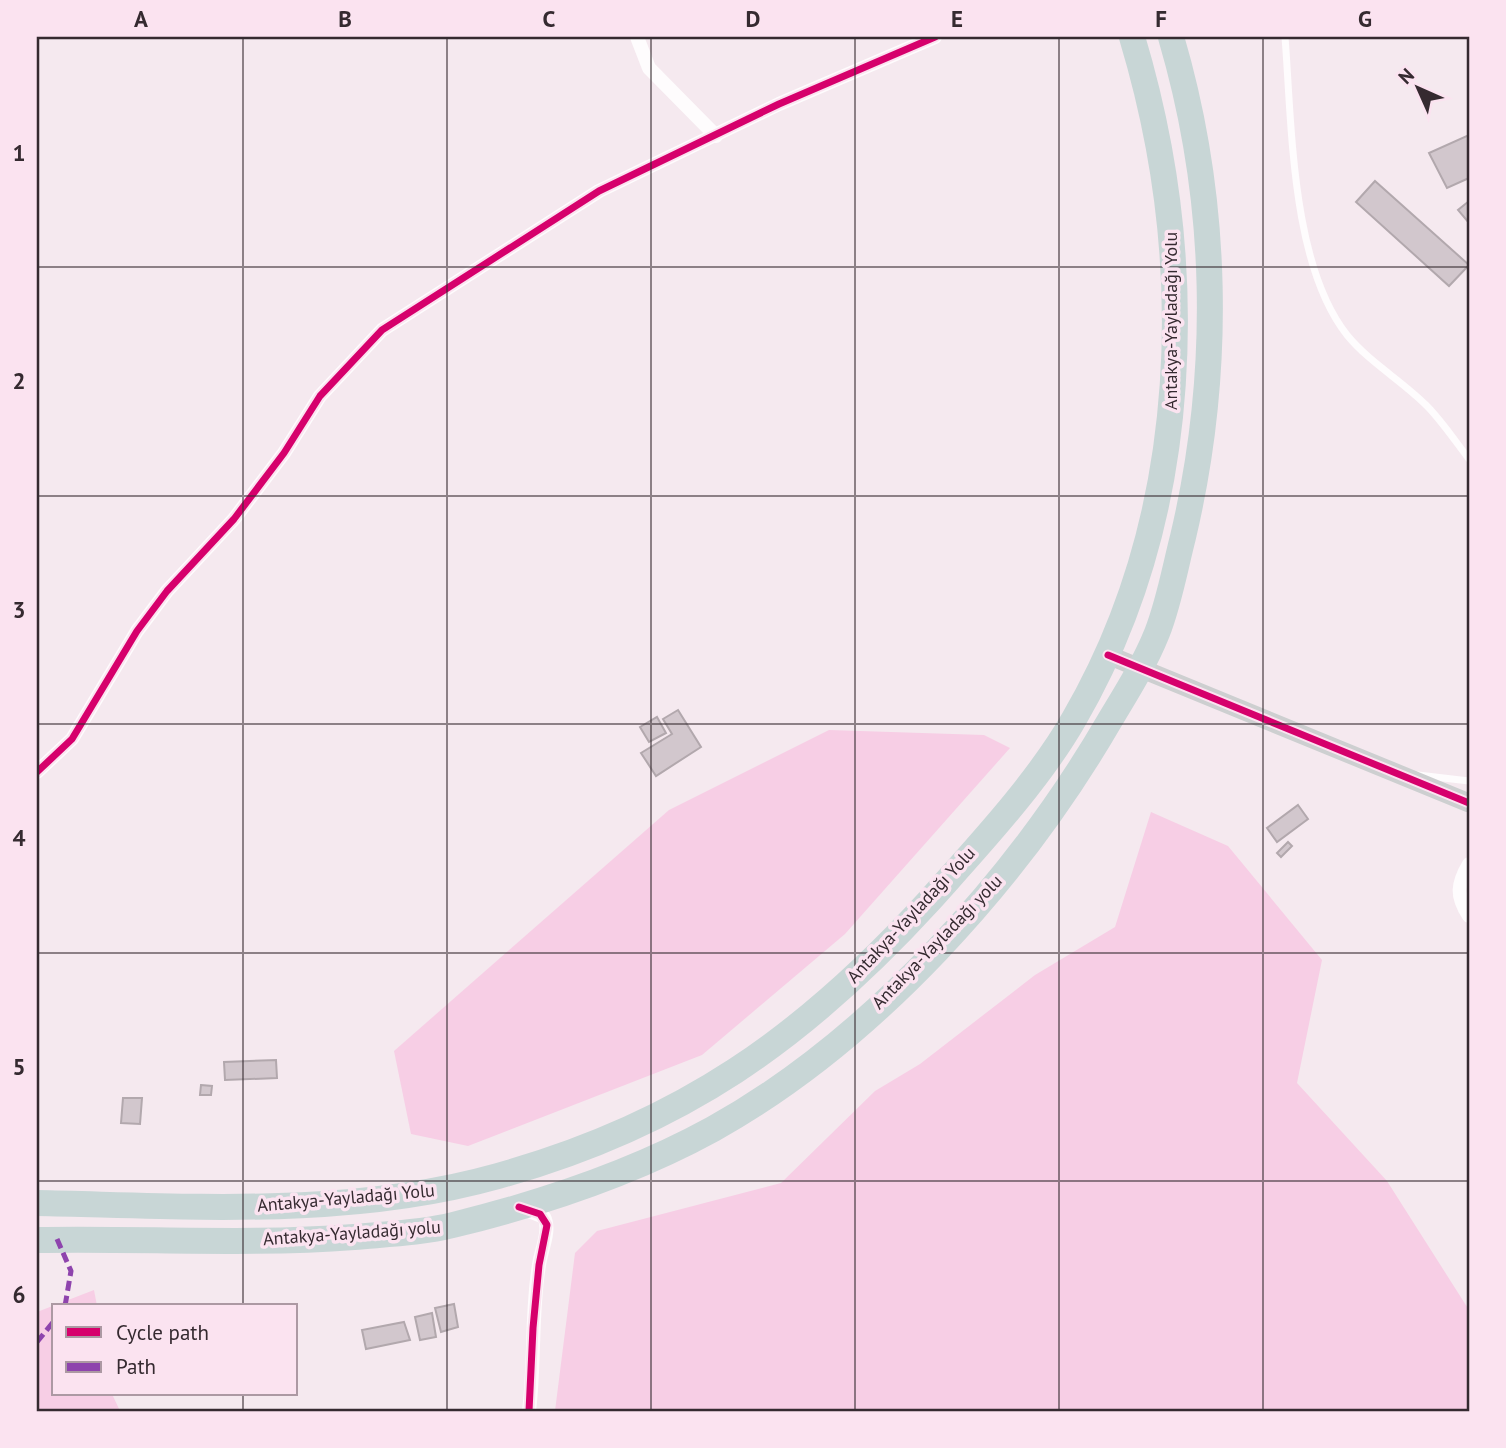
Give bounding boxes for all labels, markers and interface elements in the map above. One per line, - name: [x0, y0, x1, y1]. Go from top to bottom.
- text: A: [134, 4, 148, 33]
- text: B: [338, 4, 352, 33]
- text: C: [543, 4, 556, 33]
- text: D: [746, 4, 760, 33]
- text: E: [951, 4, 963, 33]
- text: F: [1155, 4, 1167, 33]
- text: G: [1358, 4, 1372, 33]
- north arrow: [1384, 52, 1454, 122]
- text: N: [1393, 63, 1419, 89]
- text: 1: [12, 138, 26, 167]
- street label: Antakya-Yayladağı Yolu: [1159, 232, 1182, 410]
- text: 2: [12, 366, 26, 395]
- text: 3: [12, 595, 26, 624]
- text: 4: [12, 823, 26, 852]
- street label: Antakya-Yayladağı Yolu: [841, 842, 980, 988]
- street label: Antakya-Yayladağı yolu: [866, 870, 1007, 1014]
- text: 5: [12, 1052, 26, 1081]
- street label: Antakya-Yayladağı Yolu: [256, 1178, 436, 1217]
- street label: Antakya-Yayladağı yolu: [262, 1215, 442, 1250]
- text: 6: [12, 1280, 26, 1309]
- legend: [52, 1304, 298, 1396]
- text: Cycle path: [116, 1319, 209, 1346]
- text: Path: [116, 1353, 156, 1380]

